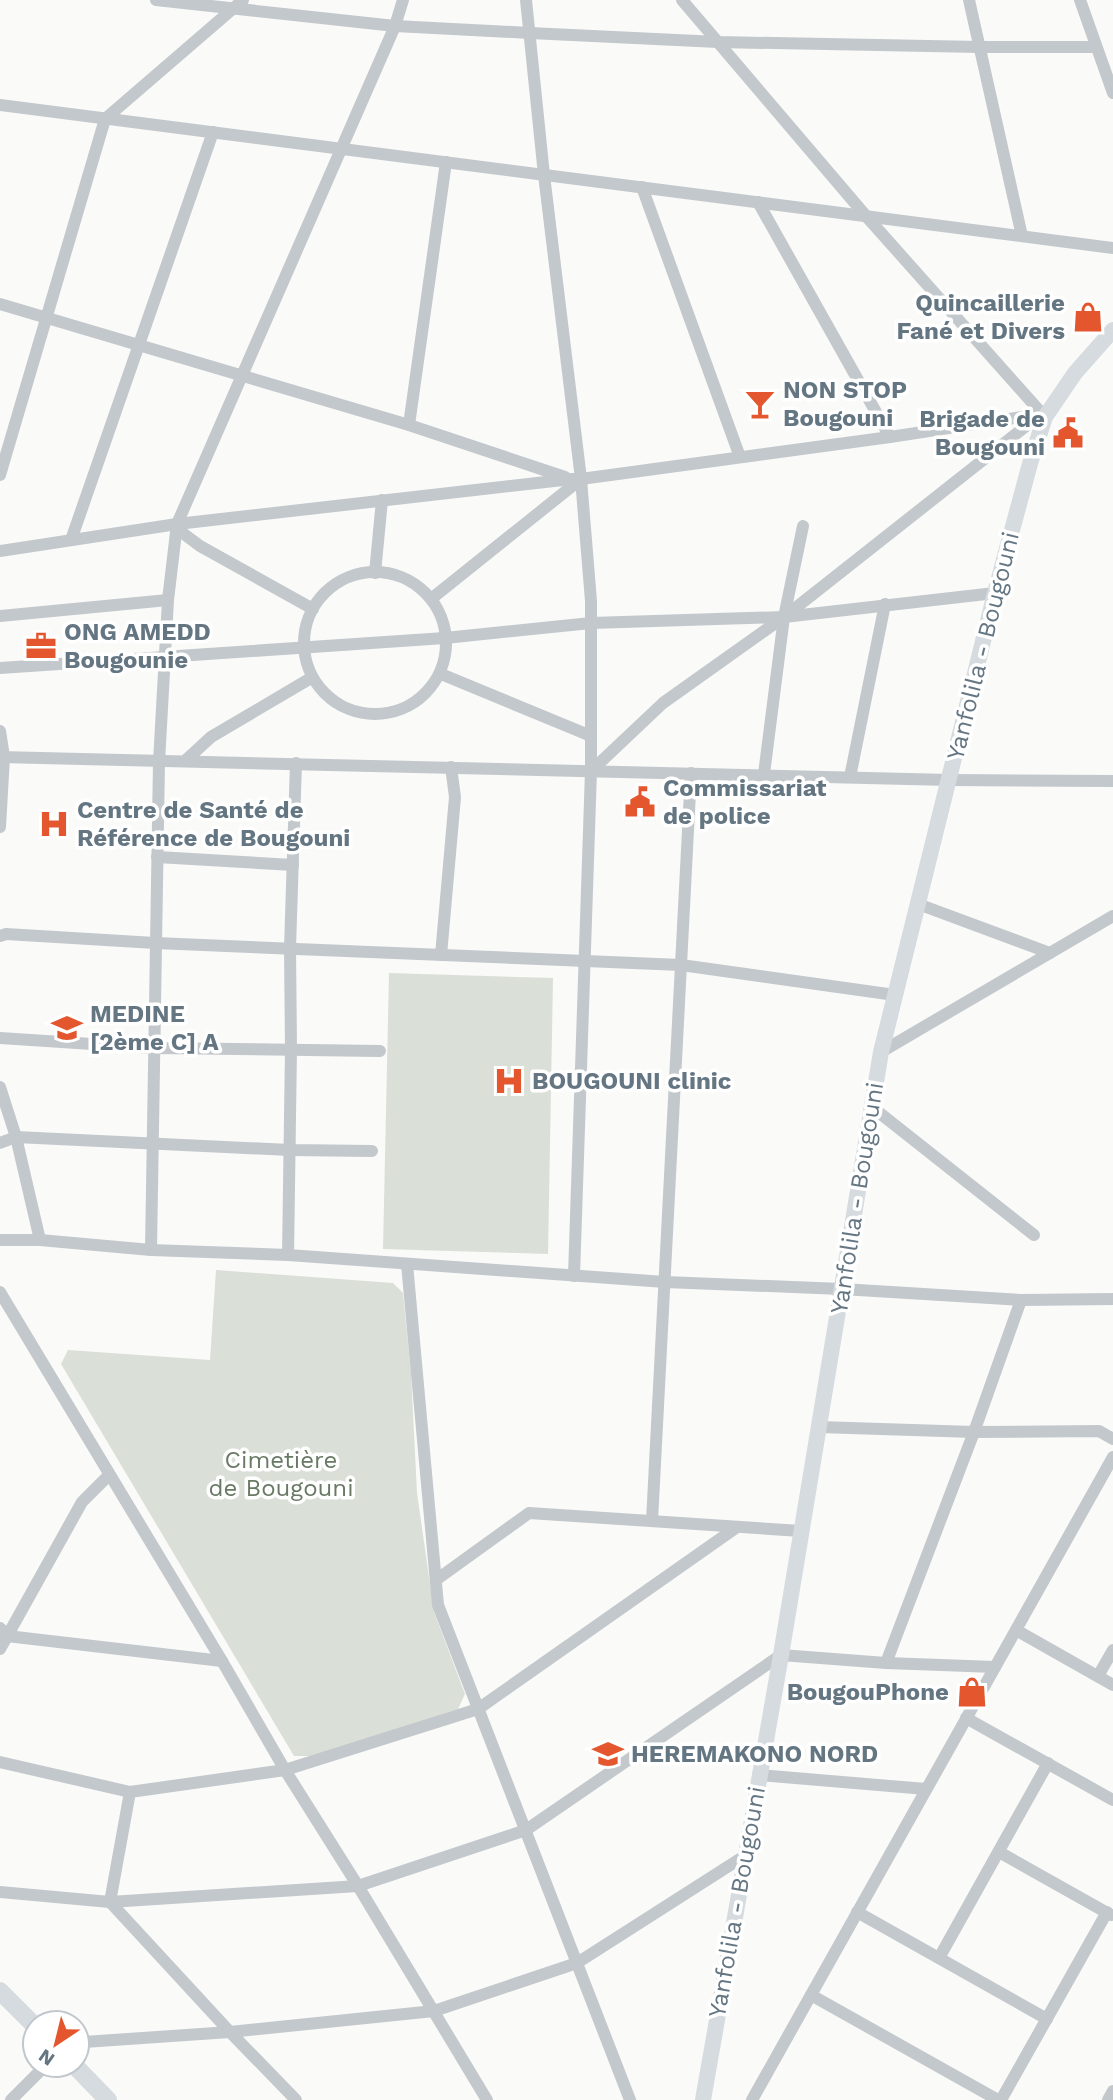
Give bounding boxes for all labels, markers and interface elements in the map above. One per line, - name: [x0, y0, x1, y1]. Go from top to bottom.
- place label: Quincaillerie Fané et Divers: [897, 289, 1065, 345]
- shop icon: Quincaillerie Fané et Divers: [1071, 300, 1105, 334]
- place label: NON STOP Bougouni: [783, 376, 907, 432]
- bar icon: NON STOP Bougouni: [743, 387, 777, 421]
- place label: Brigade de Bougouni: [919, 405, 1045, 461]
- public building icon: Brigade de Bougouni: [1051, 416, 1085, 450]
- street label: Yanfolila - Bougouni: [941, 529, 1025, 763]
- place label: ONG AMEDD Bougounie: [64, 618, 211, 674]
- office icon: ONG AMEDD Bougounie: [24, 629, 58, 663]
- place label: Commissariat de police: [663, 774, 827, 830]
- public building icon: Commissariat de police: [623, 785, 657, 819]
- place label: Centre de Santé de Référence de Bougouni: [77, 796, 350, 852]
- hospital icon: Centre de Santé de Référence de Bougouni: [37, 807, 71, 841]
- place label: MEDINE [2ème C] A: [90, 1000, 220, 1056]
- school or university icon: MEDINE [2ème C] A: [50, 1011, 84, 1045]
- hospital icon: BOUGOUNI clinic: [492, 1064, 526, 1098]
- place label: BOUGOUNI clinic: [532, 1067, 731, 1095]
- street label: Yanfolila - Bougouni: [825, 1080, 889, 1316]
- park label: Cimetière de Bougouni: [208, 1446, 354, 1502]
- shop icon: BougouPhone: [955, 1675, 989, 1709]
- place label: BougouPhone: [787, 1678, 949, 1706]
- school or university icon: HEREMAKONO NORD: [591, 1737, 625, 1771]
- place label: HEREMAKONO NORD: [631, 1740, 878, 1768]
- street label: Yanfolila - Bougouni: [703, 1784, 771, 2020]
- north arrow: [21, 2009, 91, 2079]
- text: N: [34, 2044, 59, 2071]

